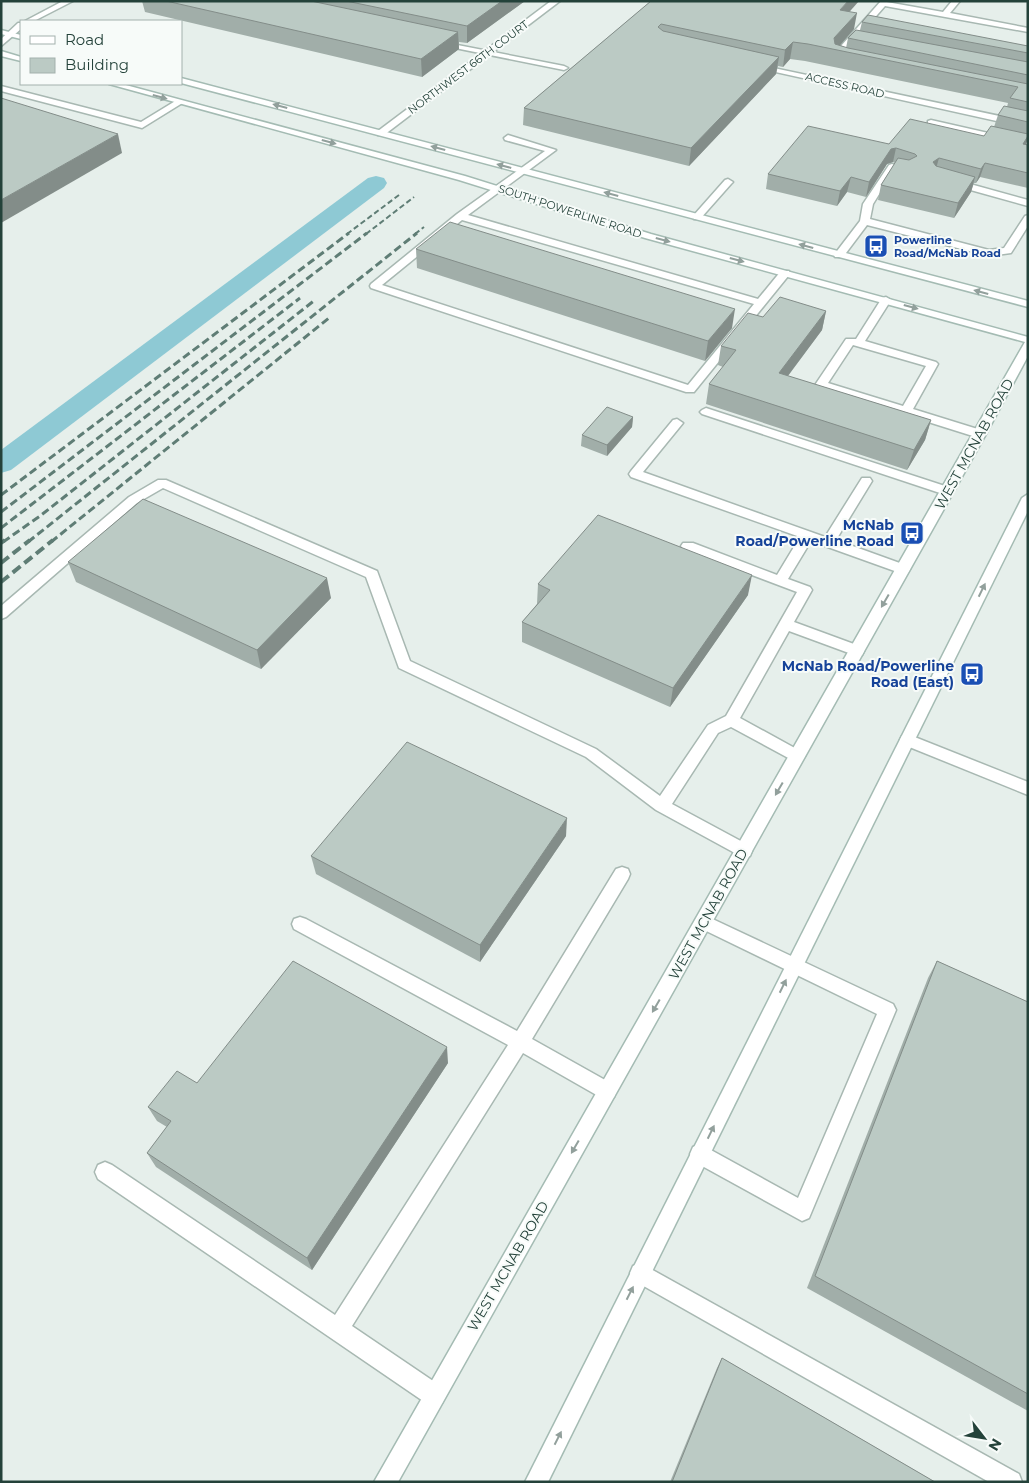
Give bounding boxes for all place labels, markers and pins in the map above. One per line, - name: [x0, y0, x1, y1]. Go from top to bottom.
- bus stop icon: Powerline Road/McNab Road: [863, 233, 889, 259]
- place label: Powerline Road/McNab Road: [894, 233, 1001, 260]
- place label: McNab Road/Powerline Road: [735, 516, 894, 550]
- bus stop icon: McNab Road/Powerline Road: [899, 520, 925, 546]
- place label: McNab Road/Powerline Road (East): [782, 657, 954, 691]
- bus stop icon: McNab Road/Powerline Road (East): [959, 661, 985, 687]

